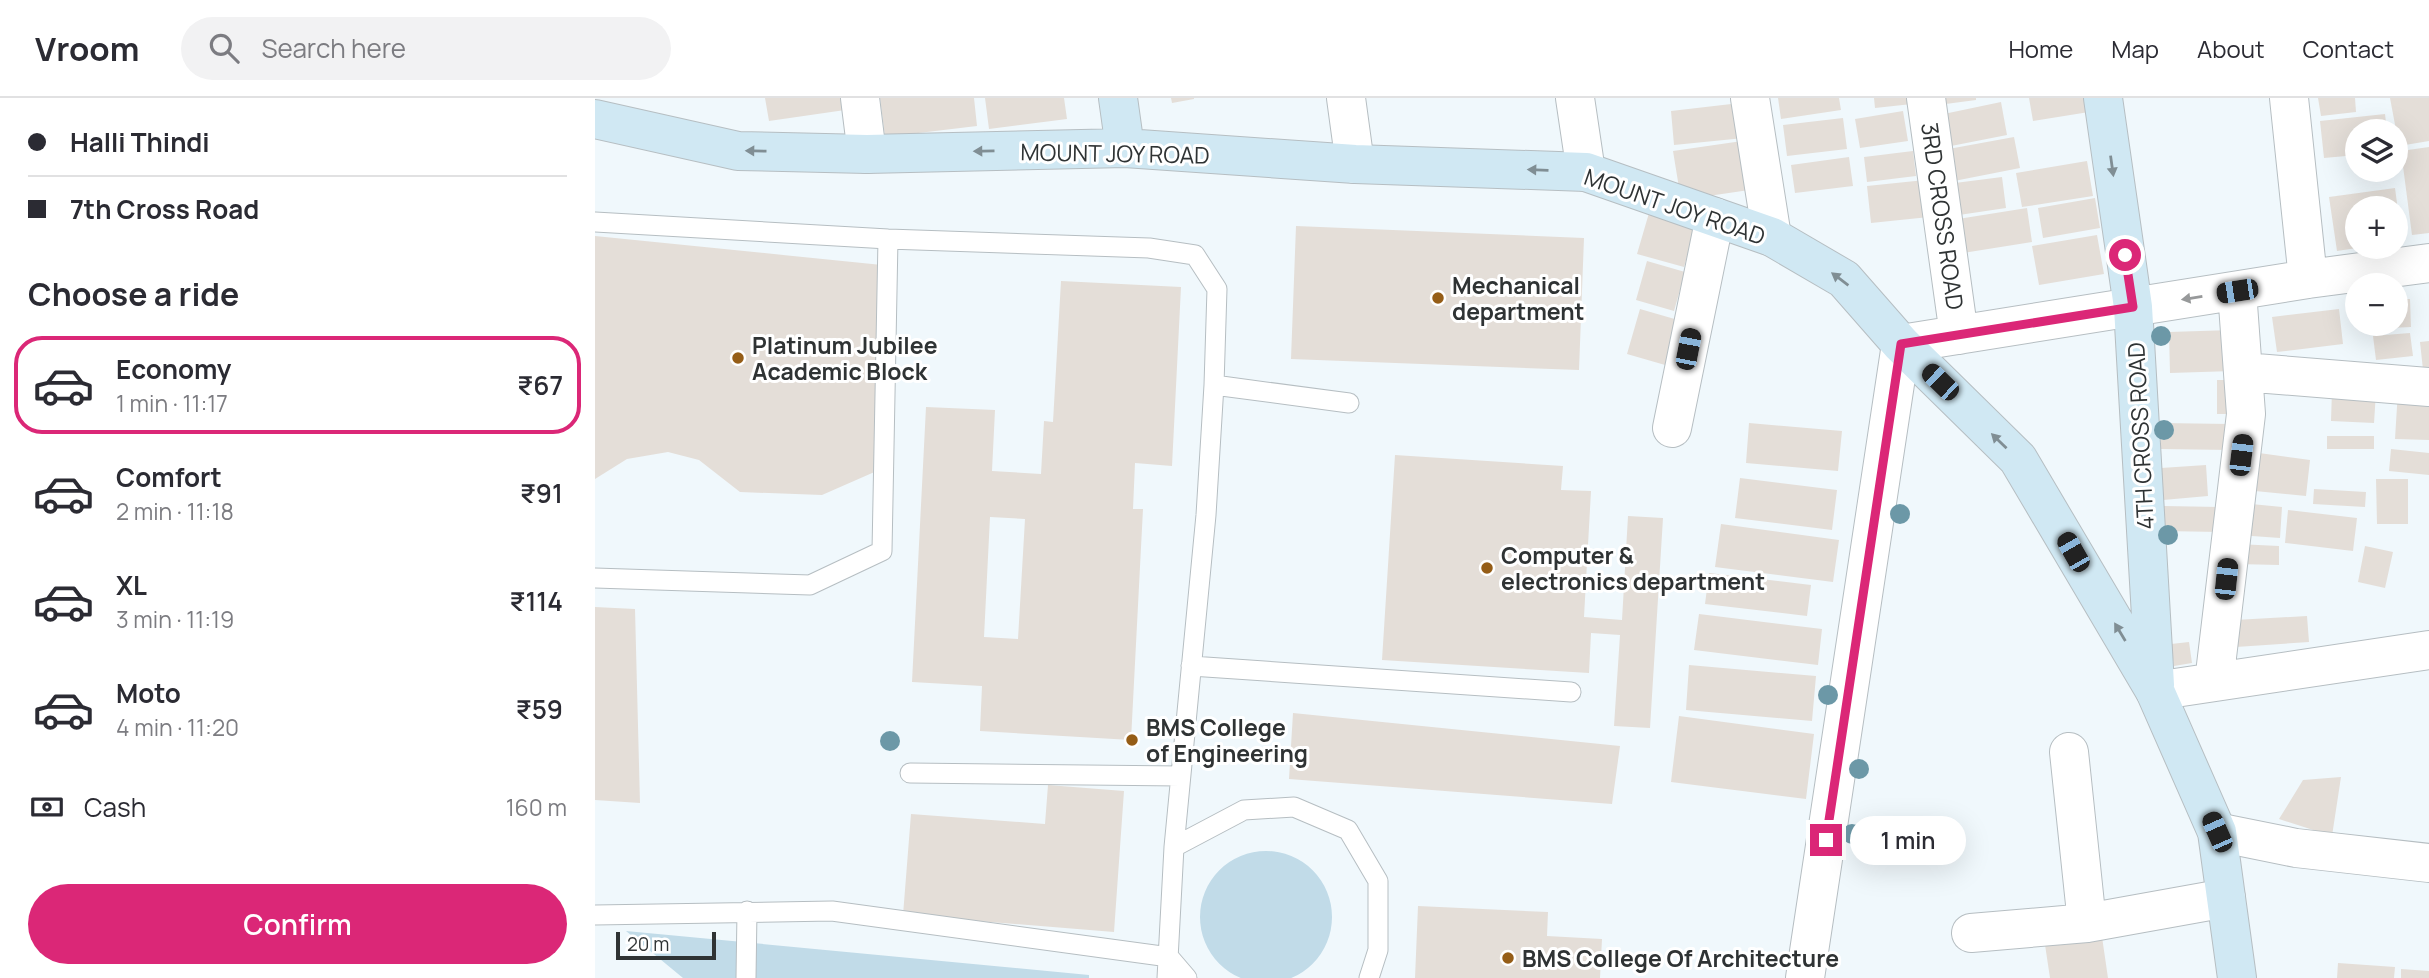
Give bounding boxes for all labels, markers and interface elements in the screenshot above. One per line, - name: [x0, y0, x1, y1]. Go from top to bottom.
- search box: [181, 17, 671, 80]
- text: Vroom: [35, 26, 139, 71]
- icon: search: [205, 29, 243, 67]
- text: Search here: [261, 30, 406, 66]
- text: Home: [2008, 32, 2073, 65]
- text: Map: [2111, 32, 2159, 65]
- text: About: [2197, 32, 2265, 65]
- text: Contact: [2303, 32, 2394, 65]
- map controls: [2345, 119, 2408, 336]
- button: layers: [2345, 119, 2408, 182]
- street label: 3RD CROSS ROAD: [1914, 120, 1972, 312]
- text: Halli Thindi: [70, 124, 210, 160]
- street label: MOUNT JOY ROAD: [1020, 135, 1210, 171]
- one-way arrow: [745, 146, 767, 157]
- one-way arrow: [973, 146, 995, 157]
- one-way arrow: [2107, 155, 2118, 177]
- street label: MOUNT JOY ROAD: [1580, 160, 1770, 252]
- one-way arrow: [1526, 165, 1548, 176]
- text: 7th Cross Road: [70, 191, 259, 227]
- button: +: [2345, 196, 2408, 259]
- route start: [2109, 239, 2141, 271]
- place label: Mechanical department: [1452, 269, 1585, 327]
- text: Choose a ride: [28, 272, 239, 316]
- one-way arrow: [1831, 272, 1849, 286]
- button: −: [2345, 273, 2408, 336]
- car: [2215, 277, 2260, 305]
- marker: Mechanical department: [1430, 290, 1446, 306]
- one-way arrow: [2181, 293, 2203, 304]
- car: [1674, 326, 1703, 372]
- place label: Platinum Jubilee Academic Block: [752, 329, 938, 387]
- street label: 4TH CROSS ROAD: [2119, 341, 2161, 531]
- marker: Platinum Jubilee Academic Block: [730, 350, 746, 366]
- text: Economy: [116, 351, 231, 387]
- icon: car: [32, 354, 95, 417]
- car: [1918, 360, 1963, 404]
- text: ₹67: [517, 367, 563, 403]
- text: 1 min · 11:17: [116, 387, 228, 419]
- one-way arrow: [1991, 433, 2008, 449]
- car: [2229, 433, 2254, 477]
- text: Comfort: [116, 459, 222, 495]
- icon: car: [32, 462, 95, 525]
- text: ₹91: [520, 475, 563, 511]
- text: 2 min · 11:18: [116, 495, 234, 527]
- car: [2054, 529, 2093, 575]
- place label: Computer & electronics department: [1501, 539, 1765, 597]
- car: [2214, 557, 2239, 601]
- marker: Computer & electronics department: [1479, 560, 1495, 576]
- text: XL: [116, 567, 147, 603]
- icon: car: [32, 570, 95, 633]
- text: ₹114: [509, 583, 563, 619]
- text: 3 min · 11:19: [116, 603, 234, 635]
- one-way arrow: [2114, 623, 2127, 642]
- text: Moto: [116, 675, 181, 711]
- icon: car: [32, 678, 95, 741]
- text: ₹59: [516, 691, 563, 727]
- text: 4 min · 11:20: [116, 711, 239, 743]
- place label: BMS College of Engineering: [1146, 711, 1308, 769]
- marker: BMS College of Engineering: [1124, 732, 1140, 748]
- icon: cash: [28, 788, 66, 826]
- text: Cash: [84, 789, 146, 825]
- text: 160 m: [506, 791, 567, 823]
- car: [2199, 809, 2236, 855]
- callout: 1 min: [1851, 816, 1966, 864]
- route end: [1810, 824, 1842, 856]
- text: 1 min: [1881, 824, 1935, 856]
- button: Confirm: [28, 884, 567, 964]
- scale bar: [616, 929, 716, 961]
- text: 20 m: [627, 931, 669, 957]
- place label: BMS College Of Architecture: [1522, 942, 1839, 974]
- marker: BMS College Of Architecture: [1500, 950, 1516, 966]

